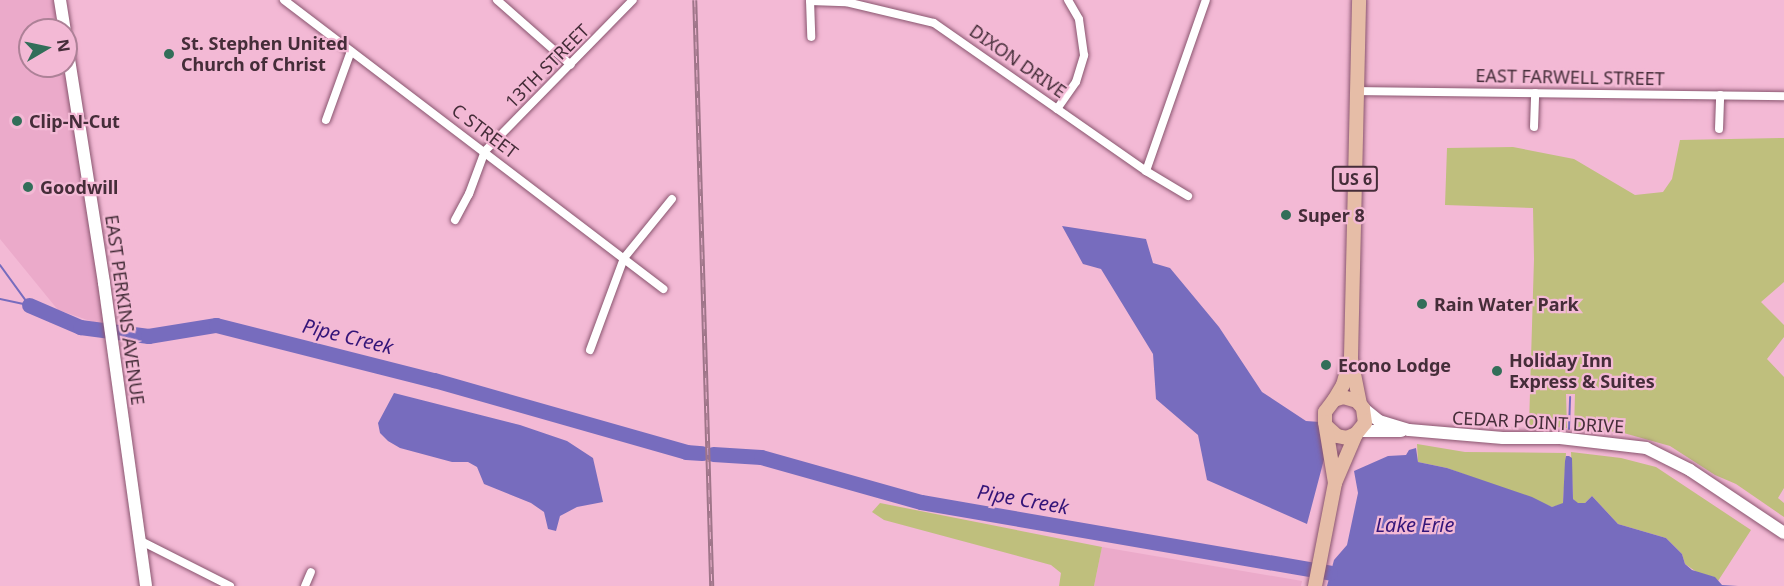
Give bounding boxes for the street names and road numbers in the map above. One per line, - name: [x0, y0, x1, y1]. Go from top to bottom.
- street label: 13TH STREET: [501, 20, 593, 112]
- street label: DIXON DRIVE: [965, 20, 1071, 102]
- street label: EAST FARWELL STREET: [1475, 65, 1665, 89]
- street label: C STREET: [448, 99, 522, 163]
- road number: US 6: [1331, 166, 1379, 192]
- street label: EAST PERKINS AVENUE: [101, 213, 149, 407]
- street label: CEDAR POINT DRIVE: [1451, 407, 1625, 437]

